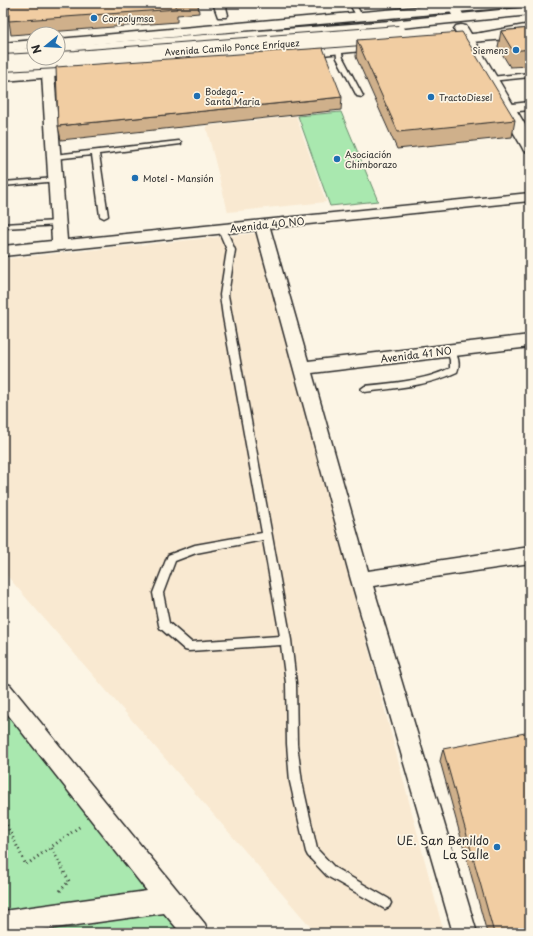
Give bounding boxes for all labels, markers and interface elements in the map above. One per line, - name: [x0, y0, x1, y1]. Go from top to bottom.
- place label: Corpolymsa: [102, 11, 154, 25]
- marker: Corpolymsa: [89, 13, 99, 23]
- north arrow: [26, 26, 66, 66]
- street label: Avenida Camilo Ponce Enríquez: [164, 35, 301, 59]
- text: N: [26, 42, 45, 56]
- place label: Siemens: [472, 43, 508, 57]
- marker: Siemens: [511, 45, 521, 55]
- place label: Bodega - Santa Maria: [205, 84, 260, 108]
- place label: TractoDiesel: [439, 90, 492, 104]
- marker: Bodega - Santa Maria: [192, 91, 202, 101]
- marker: TractoDiesel: [426, 92, 436, 102]
- place label: Asociación Chimborazo: [345, 147, 397, 171]
- marker: Asociación Chimborazo: [332, 154, 342, 164]
- place label: Motel - Mansión: [143, 171, 214, 185]
- marker: Motel - Mansión: [130, 173, 140, 183]
- street label: Avenida 40 NO: [229, 213, 305, 235]
- street label: Avenida 41 NO: [380, 342, 453, 366]
- place label: UE. San Benildo La Salle: [396, 831, 489, 863]
- marker: UE. San Benildo La Salle: [492, 842, 502, 852]

